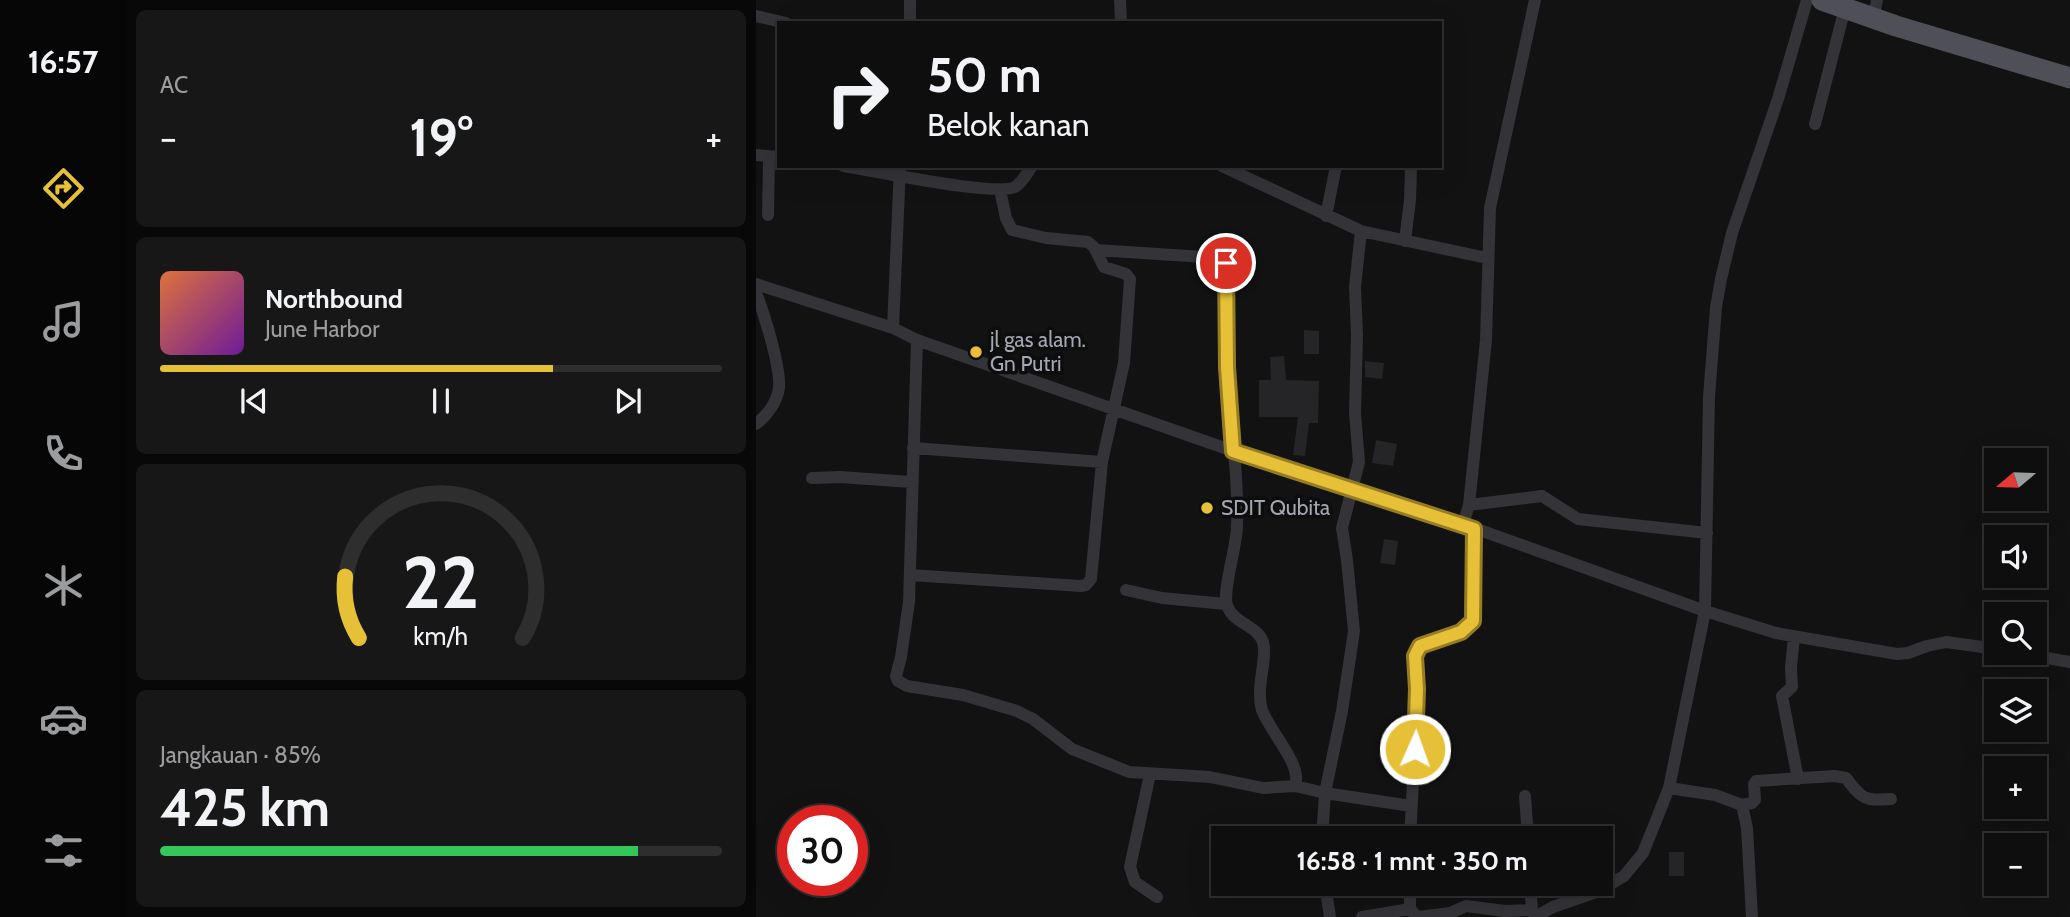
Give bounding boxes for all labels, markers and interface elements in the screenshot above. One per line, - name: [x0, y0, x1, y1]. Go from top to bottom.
- text: 16:57: [28, 42, 98, 81]
- text: 50 m: [927, 45, 1042, 104]
- icon: right: [812, 49, 903, 140]
- text: AC: [160, 71, 188, 99]
- text: Belok kanan: [927, 105, 1090, 144]
- text: 19°: [409, 106, 473, 169]
- text: −: [160, 114, 177, 161]
- text: +: [705, 114, 722, 161]
- icon: directions: [39, 164, 88, 213]
- pin: [1196, 233, 1256, 293]
- icon: arrive: [1207, 244, 1245, 282]
- text: Northbound: [265, 283, 403, 315]
- icon: music: [39, 297, 88, 346]
- text: June Harbor: [265, 315, 379, 343]
- place label: jl gas alam. Gn Putri: [989, 327, 1086, 376]
- marker: jl gas alam. Gn Putri: [968, 344, 984, 360]
- icon: previous: [235, 382, 273, 420]
- icon: pause: [422, 382, 460, 420]
- icon: next: [609, 382, 647, 420]
- icon: phone: [39, 429, 88, 478]
- north arrow: [1984, 448, 2048, 511]
- map controls: [1984, 448, 2047, 896]
- place label: SDIT Qubita: [1221, 495, 1330, 520]
- marker: SDIT Qubita: [1199, 500, 1215, 516]
- button: sound: [1984, 525, 2047, 588]
- text: 22: [402, 538, 480, 626]
- icon: climate: [39, 561, 88, 610]
- button: search: [1984, 602, 2047, 665]
- text: km/h: [414, 621, 468, 651]
- button: layers: [1984, 679, 2047, 742]
- icon: car: [39, 694, 88, 743]
- position arrow: [1378, 712, 1452, 786]
- text: Jangkauan · 85%: [160, 741, 321, 769]
- button: +: [1984, 756, 2047, 819]
- text: 425 km: [160, 776, 330, 839]
- speed limit sign: 30: [777, 805, 868, 896]
- icon: filters: [39, 826, 88, 875]
- button: −: [1984, 833, 2047, 896]
- text: 16:58 · 1 mnt · 350 m: [1296, 845, 1528, 877]

